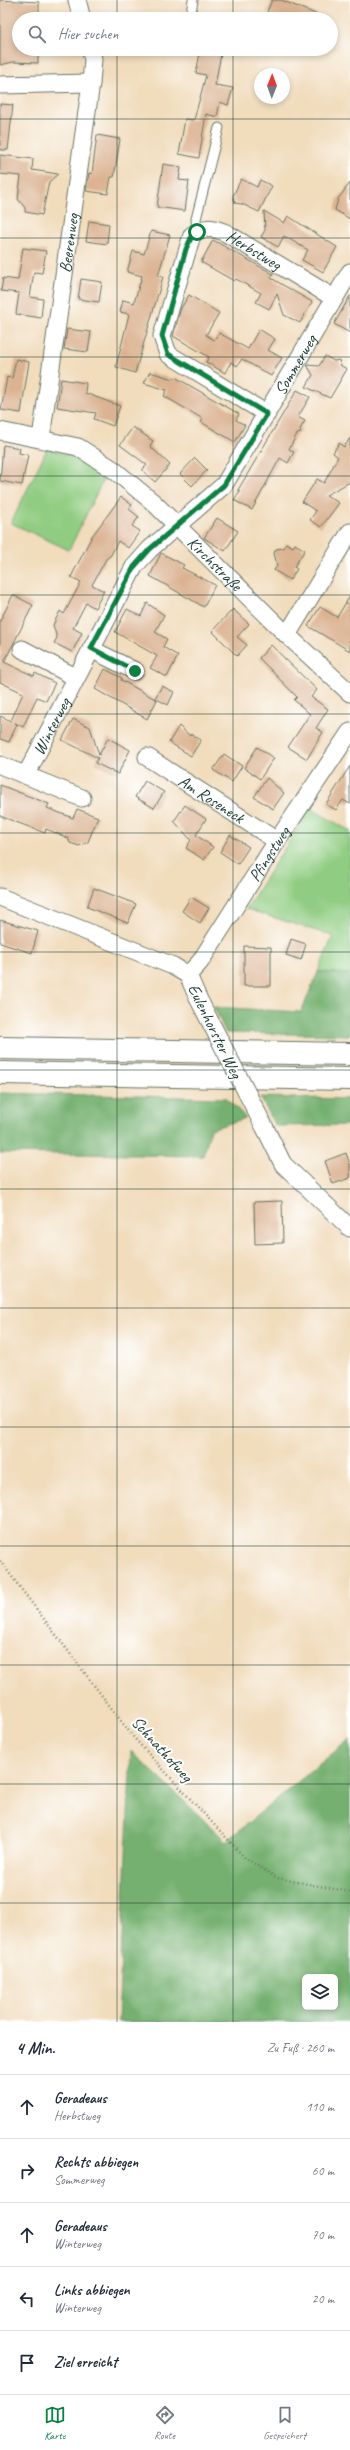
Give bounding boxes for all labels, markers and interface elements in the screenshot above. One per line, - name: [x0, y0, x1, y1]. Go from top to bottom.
- search box: [12, 12, 338, 56]
- icon: search: [26, 23, 48, 45]
- text: Hier suchen: [58, 25, 118, 44]
- north arrow: [254, 68, 290, 104]
- street label: Beerenweg: [54, 211, 83, 274]
- route start: [188, 223, 206, 241]
- street label: Herbstweg: [223, 225, 286, 275]
- street label: Sommerweg: [269, 329, 322, 399]
- street label: Kirchstraße: [183, 532, 248, 596]
- route end: [126, 662, 144, 680]
- street label: Winterweg: [28, 692, 76, 758]
- street label: Am Roseneck: [175, 770, 250, 829]
- street label: Pfingstweg: [244, 821, 295, 885]
- street label: Eulenhorster Weg: [183, 980, 248, 1083]
- street label: Schnathofweg: [127, 1712, 198, 1788]
- map controls: [302, 1974, 338, 2010]
- button: layers: [302, 1974, 338, 2010]
- text: 4 Min.: [16, 2038, 55, 2059]
- text: Zu Fuß · 260 m: [267, 2040, 334, 2056]
- text: Geradeaus: [54, 2089, 107, 2108]
- icon: ahead: [16, 2096, 38, 2118]
- text: 110 m: [306, 2099, 334, 2115]
- text: Herbstweg: [54, 2108, 100, 2124]
- text: Rechts abbiegen: [54, 2153, 138, 2172]
- icon: right: [16, 2160, 38, 2182]
- text: 60 m: [312, 2163, 334, 2179]
- text: Sommerweg: [54, 2172, 104, 2188]
- text: Geradeaus: [54, 2217, 107, 2236]
- icon: ahead: [16, 2224, 38, 2246]
- text: 70 m: [312, 2227, 334, 2243]
- text: Winterweg: [54, 2236, 101, 2252]
- text: Links abbiegen: [54, 2281, 130, 2300]
- icon: left: [16, 2288, 38, 2310]
- text: 20 m: [312, 2291, 334, 2307]
- text: Winterweg: [54, 2300, 101, 2316]
- icon: arrive: [16, 2352, 38, 2374]
- text: Ziel erreicht: [54, 2353, 117, 2372]
- tab: Karte: [44, 2404, 66, 2442]
- tab: Route: [154, 2404, 176, 2442]
- tab: Gespeichert: [263, 2404, 306, 2442]

